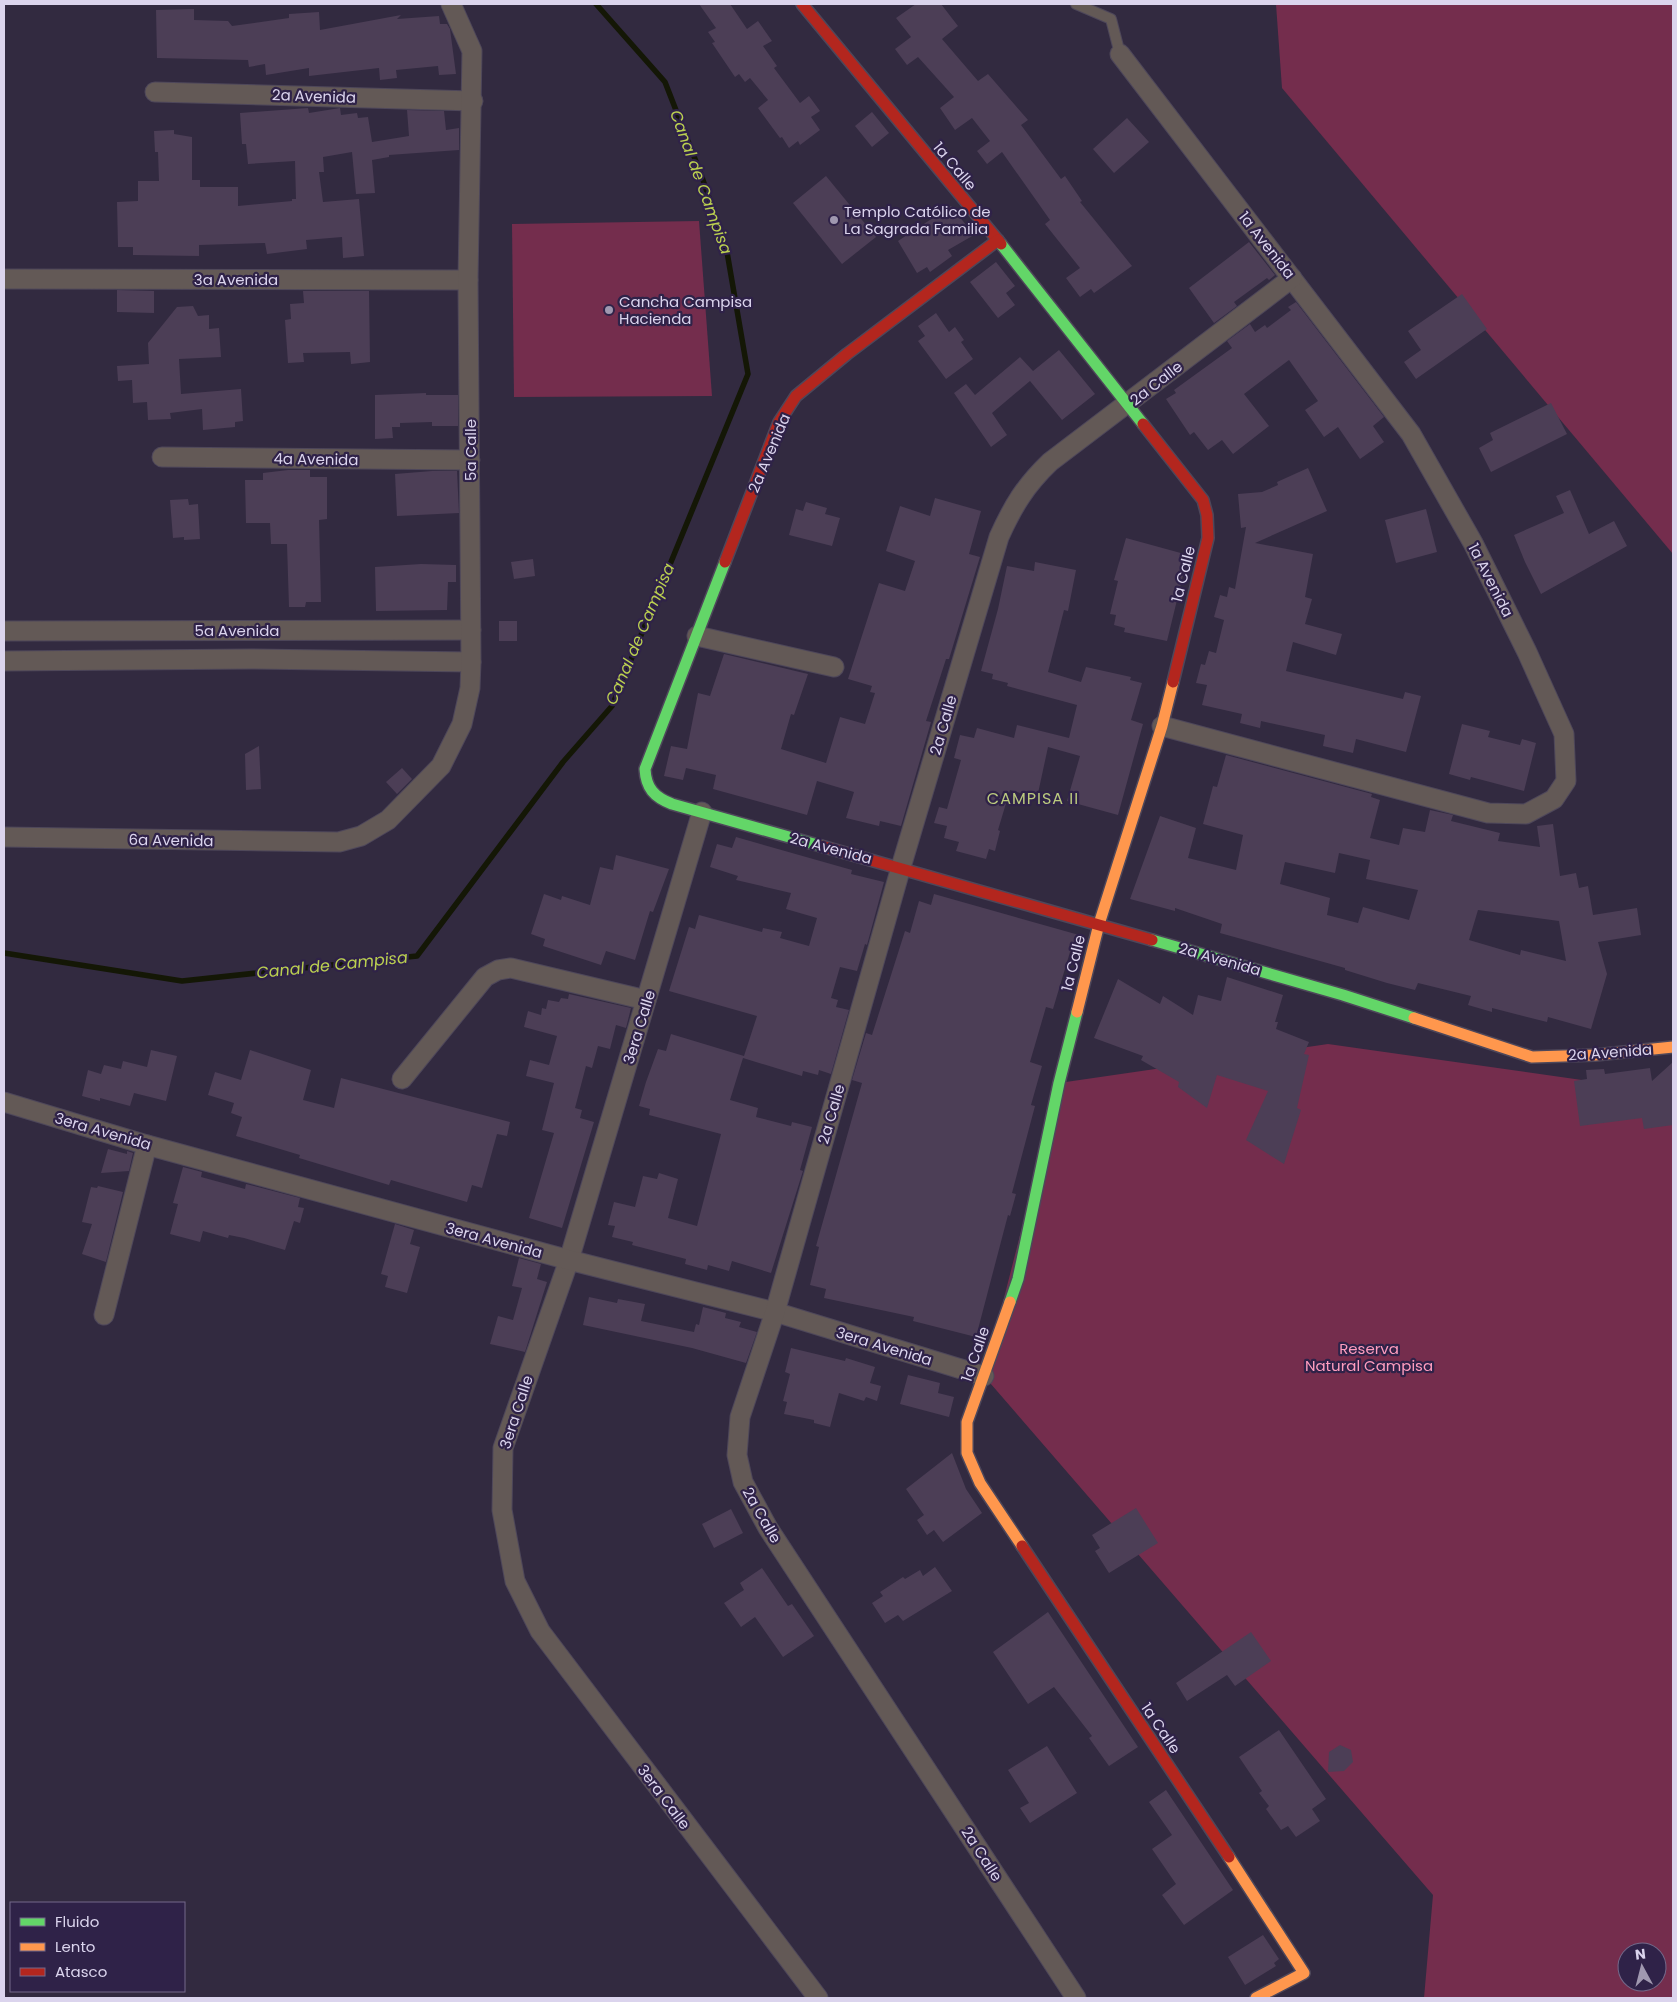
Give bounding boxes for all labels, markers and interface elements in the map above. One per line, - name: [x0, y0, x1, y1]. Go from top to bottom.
- street label: 2a Avenida: [272, 84, 356, 108]
- water label: Canal de Campisa: [664, 107, 738, 258]
- street label: 1a Calle: [929, 137, 981, 195]
- place label: Templo Católico de La Sagrada Familia: [844, 201, 991, 239]
- street label: 1a Avenida: [1234, 207, 1300, 283]
- marker: Templo Católico de La Sagrada Familia: [828, 214, 840, 226]
- street label: 3a Avenida: [194, 269, 278, 290]
- place label: Cancha Campisa Hacienda: [619, 291, 752, 329]
- marker: Cancha Campisa Hacienda: [603, 304, 615, 316]
- street label: 2a Calle: [1125, 356, 1187, 410]
- street label: 2a Avenida: [743, 410, 795, 496]
- street label: 5a Calle: [460, 419, 481, 481]
- street label: 4a Avenida: [273, 448, 359, 470]
- street label: 1a Avenida: [1463, 539, 1519, 621]
- street label: 1a Calle: [1166, 544, 1200, 604]
- water label: Canal de Campisa: [600, 559, 680, 708]
- street label: 5a Avenida: [195, 620, 279, 641]
- street label: 2a Calle: [924, 693, 962, 757]
- district label: CAMPISA II: [987, 787, 1079, 810]
- street label: 2a Avenida: [788, 827, 874, 869]
- street label: 6a Avenida: [128, 829, 214, 851]
- street label: 1a Calle: [1056, 933, 1090, 993]
- street label: 2a Avenida: [1177, 937, 1263, 981]
- water label: Canal de Campisa: [255, 946, 409, 984]
- street label: 3era Calle: [618, 987, 660, 1067]
- street label: 2a Avenida: [1567, 1039, 1653, 1065]
- street label: 2a Calle: [812, 1082, 850, 1146]
- street label: 3era Avenida: [52, 1107, 154, 1155]
- street label: 3era Avenida: [443, 1217, 545, 1263]
- street label: 3era Avenida: [833, 1321, 935, 1371]
- street label: 1a Calle: [956, 1323, 994, 1385]
- park label: Reserva Natural Campisa: [1305, 1338, 1433, 1376]
- street label: 3era Calle: [494, 1372, 538, 1452]
- street label: 2a Calle: [738, 1483, 786, 1547]
- street label: 1a Calle: [1136, 1698, 1186, 1758]
- street label: 3era Calle: [633, 1760, 695, 1834]
- street label: 2a Calle: [957, 1823, 1007, 1885]
- legend: [10, 1902, 185, 1992]
- text: Fluido: [55, 1911, 99, 1932]
- text: Lento: [55, 1936, 95, 1957]
- north arrow: [1617, 1942, 1667, 1992]
- text: N: [1634, 1944, 1647, 1965]
- text: Atasco: [55, 1961, 107, 1982]

